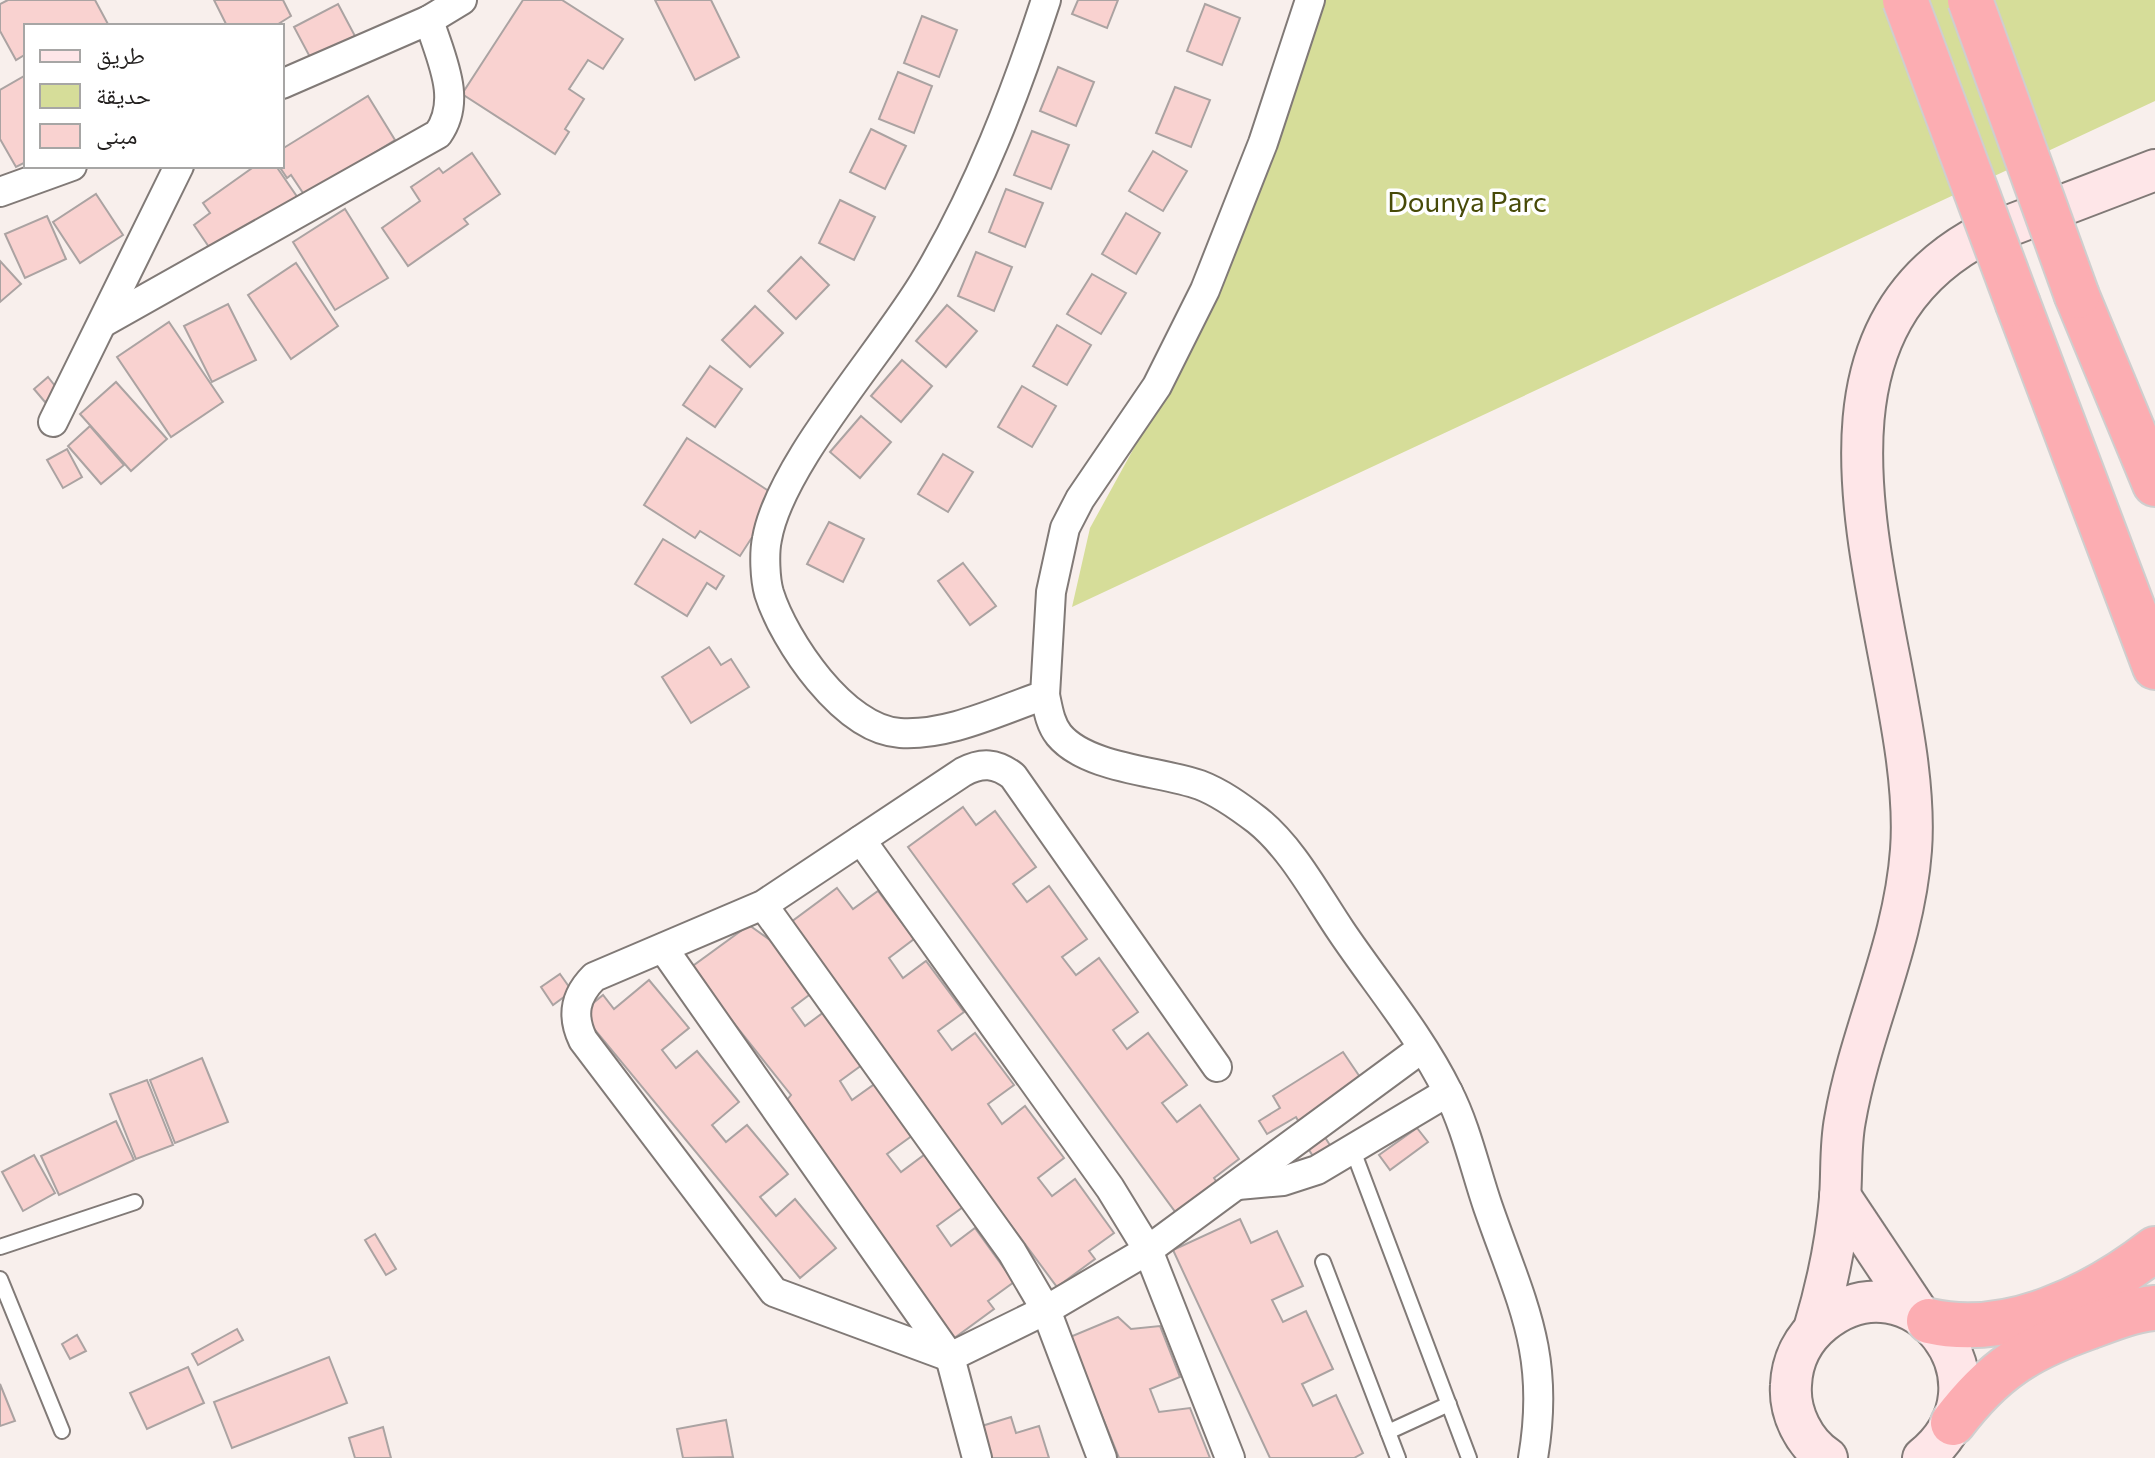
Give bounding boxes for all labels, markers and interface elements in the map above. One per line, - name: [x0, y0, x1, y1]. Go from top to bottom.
- legend: [24, 24, 284, 168]
- text: طريق: [96, 40, 145, 70]
- text: حديقة: [96, 80, 151, 109]
- text: مبنى: [96, 120, 137, 150]
- park label: Dounya Parc: [1387, 184, 1547, 218]

